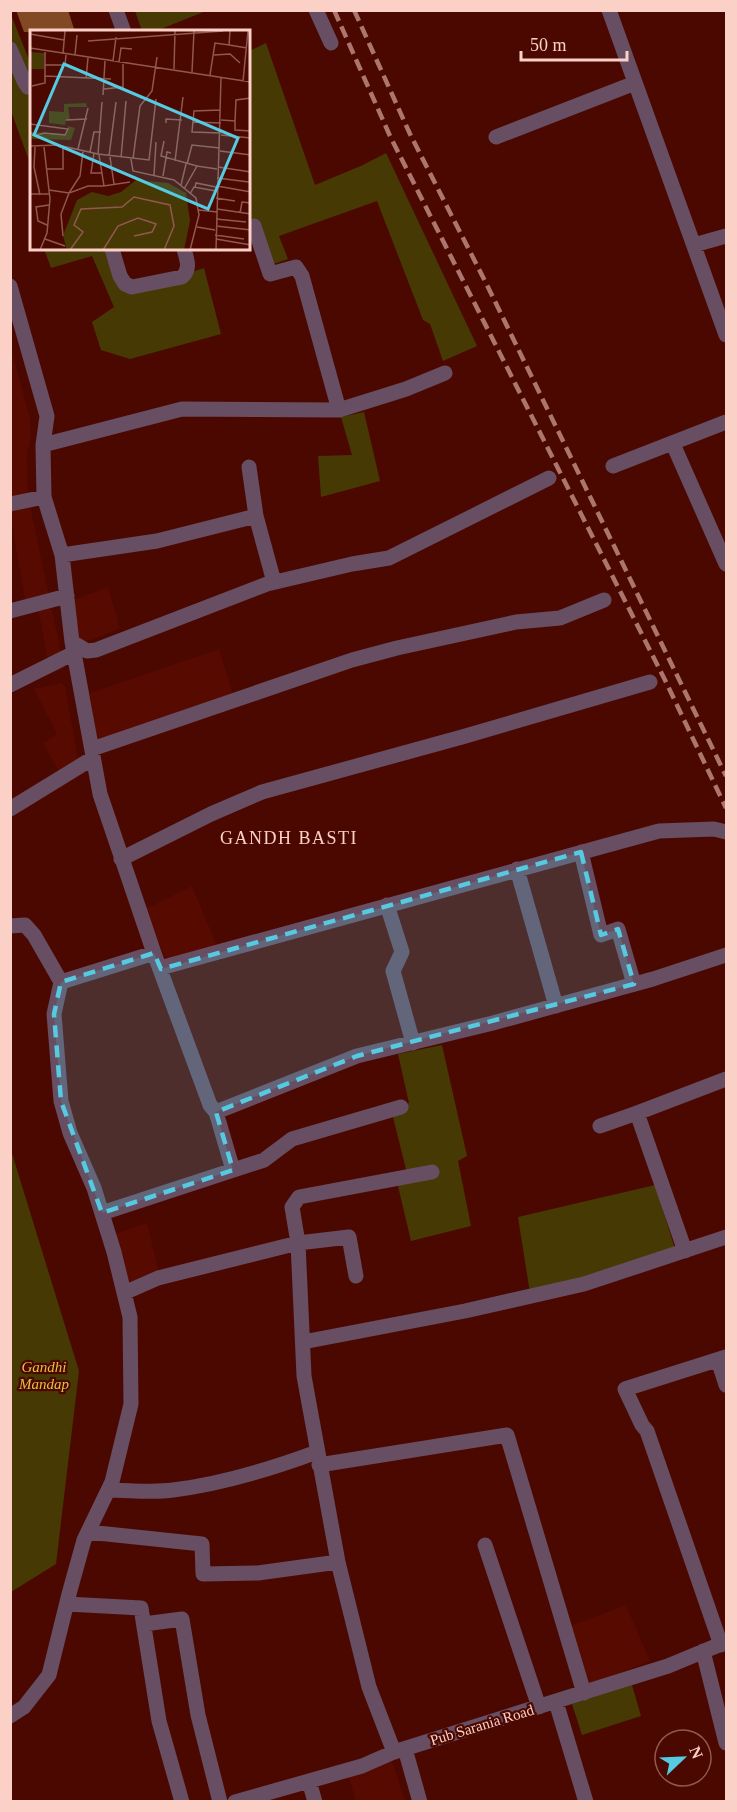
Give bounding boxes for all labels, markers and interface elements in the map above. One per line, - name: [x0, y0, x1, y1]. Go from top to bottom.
- scale bar: [521, 24, 628, 62]
- inset map: [30, 30, 250, 250]
- text: 50 m: [530, 35, 567, 55]
- district label: GANDH BASTI: [220, 828, 358, 848]
- park label: Gandhi Mandap: [18, 1359, 69, 1392]
- street label: Pub Sarania Road: [428, 1701, 536, 1748]
- north arrow: [653, 1728, 713, 1788]
- text: N: [686, 1744, 707, 1761]

